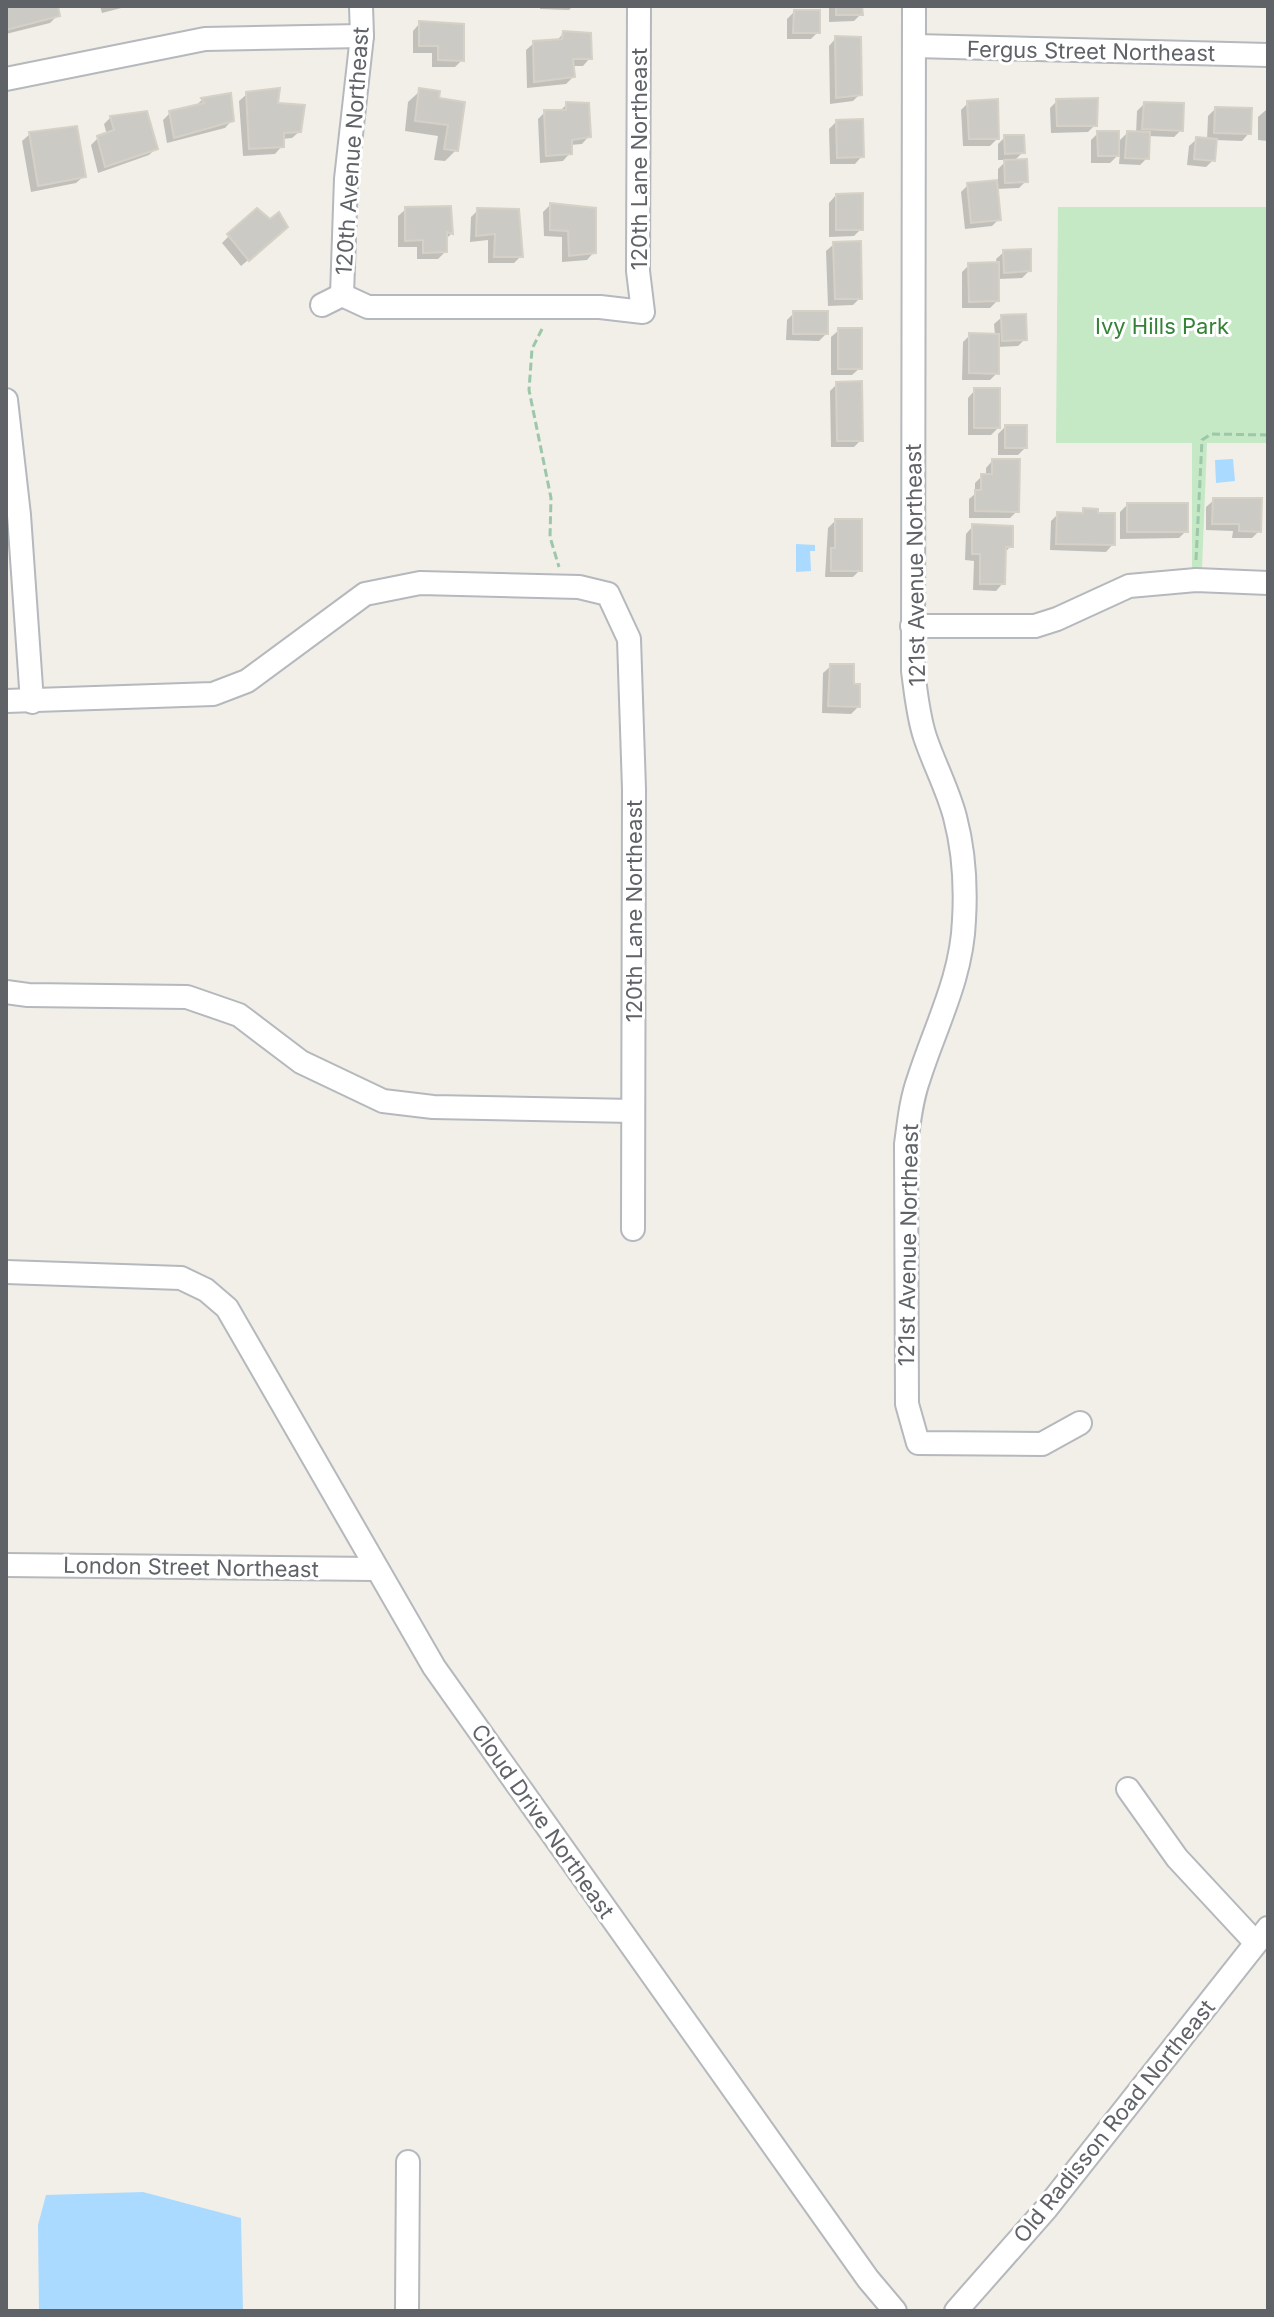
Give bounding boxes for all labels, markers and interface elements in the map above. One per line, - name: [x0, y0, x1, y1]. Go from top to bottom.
- street label: 120th Avenue Northeast: [330, 26, 374, 276]
- street label: Fergus Street Northeast: [967, 36, 1215, 66]
- street label: 120th Lane Northeast: [626, 48, 652, 270]
- park label: Ivy Hills Park: [1095, 313, 1229, 339]
- street label: 121st Avenue Northeast: [900, 443, 930, 687]
- street label: 120th Lane Northeast: [621, 800, 647, 1022]
- street label: 121st Avenue Northeast: [893, 1123, 923, 1367]
- street label: London Street Northeast: [63, 1552, 319, 1582]
- street label: Cloud Drive Northeast: [466, 1719, 620, 1923]
- street label: Old Radisson Road Northeast: [1008, 1994, 1220, 2248]

